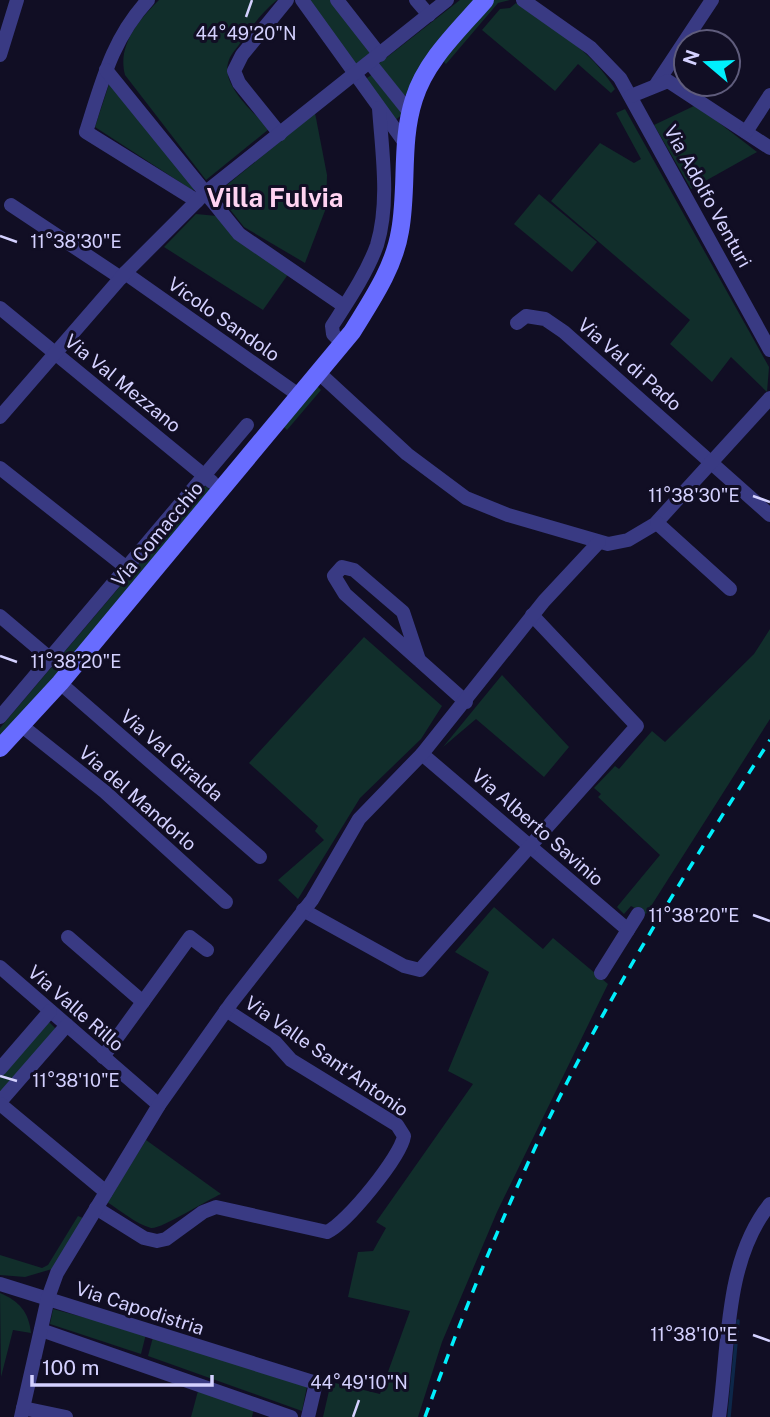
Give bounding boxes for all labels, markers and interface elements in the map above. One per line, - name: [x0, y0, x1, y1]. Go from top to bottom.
- text: 44°49'20"N: [196, 23, 296, 44]
- north arrow: [672, 28, 742, 98]
- text: N: [678, 47, 704, 68]
- street label: Via Adolfo Venturi: [660, 121, 756, 271]
- district label: Villa Fulvia: [207, 182, 343, 213]
- text: 11°38'30"E: [30, 231, 122, 252]
- street label: Vicolo Sandolo: [164, 272, 284, 366]
- street label: Via Val di Pado: [574, 313, 686, 415]
- street label: Via Val Mezzano: [61, 329, 185, 437]
- street label: Via Comacchio: [107, 477, 207, 591]
- text: 11°38'30"E: [648, 485, 740, 506]
- text: 11°38'20"E: [31, 651, 121, 672]
- street label: Via Val Giralda: [116, 705, 228, 805]
- street label: Via del Mandorlo: [75, 741, 201, 855]
- street label: Via Alberto Savinio: [468, 764, 608, 890]
- text: 11°38'20"E: [649, 905, 739, 926]
- street label: Via Valle Rillo: [24, 960, 128, 1056]
- street label: Via Valle Sant'Antonio: [241, 991, 413, 1121]
- text: 11°38'10"E: [32, 1070, 120, 1091]
- street label: Via Capodistria: [73, 1277, 207, 1339]
- text: 11°38'10"E: [650, 1324, 738, 1345]
- scale bar: [32, 1344, 212, 1388]
- text: 100 m: [42, 1355, 99, 1380]
- text: 44°49'10"N: [310, 1372, 408, 1393]

